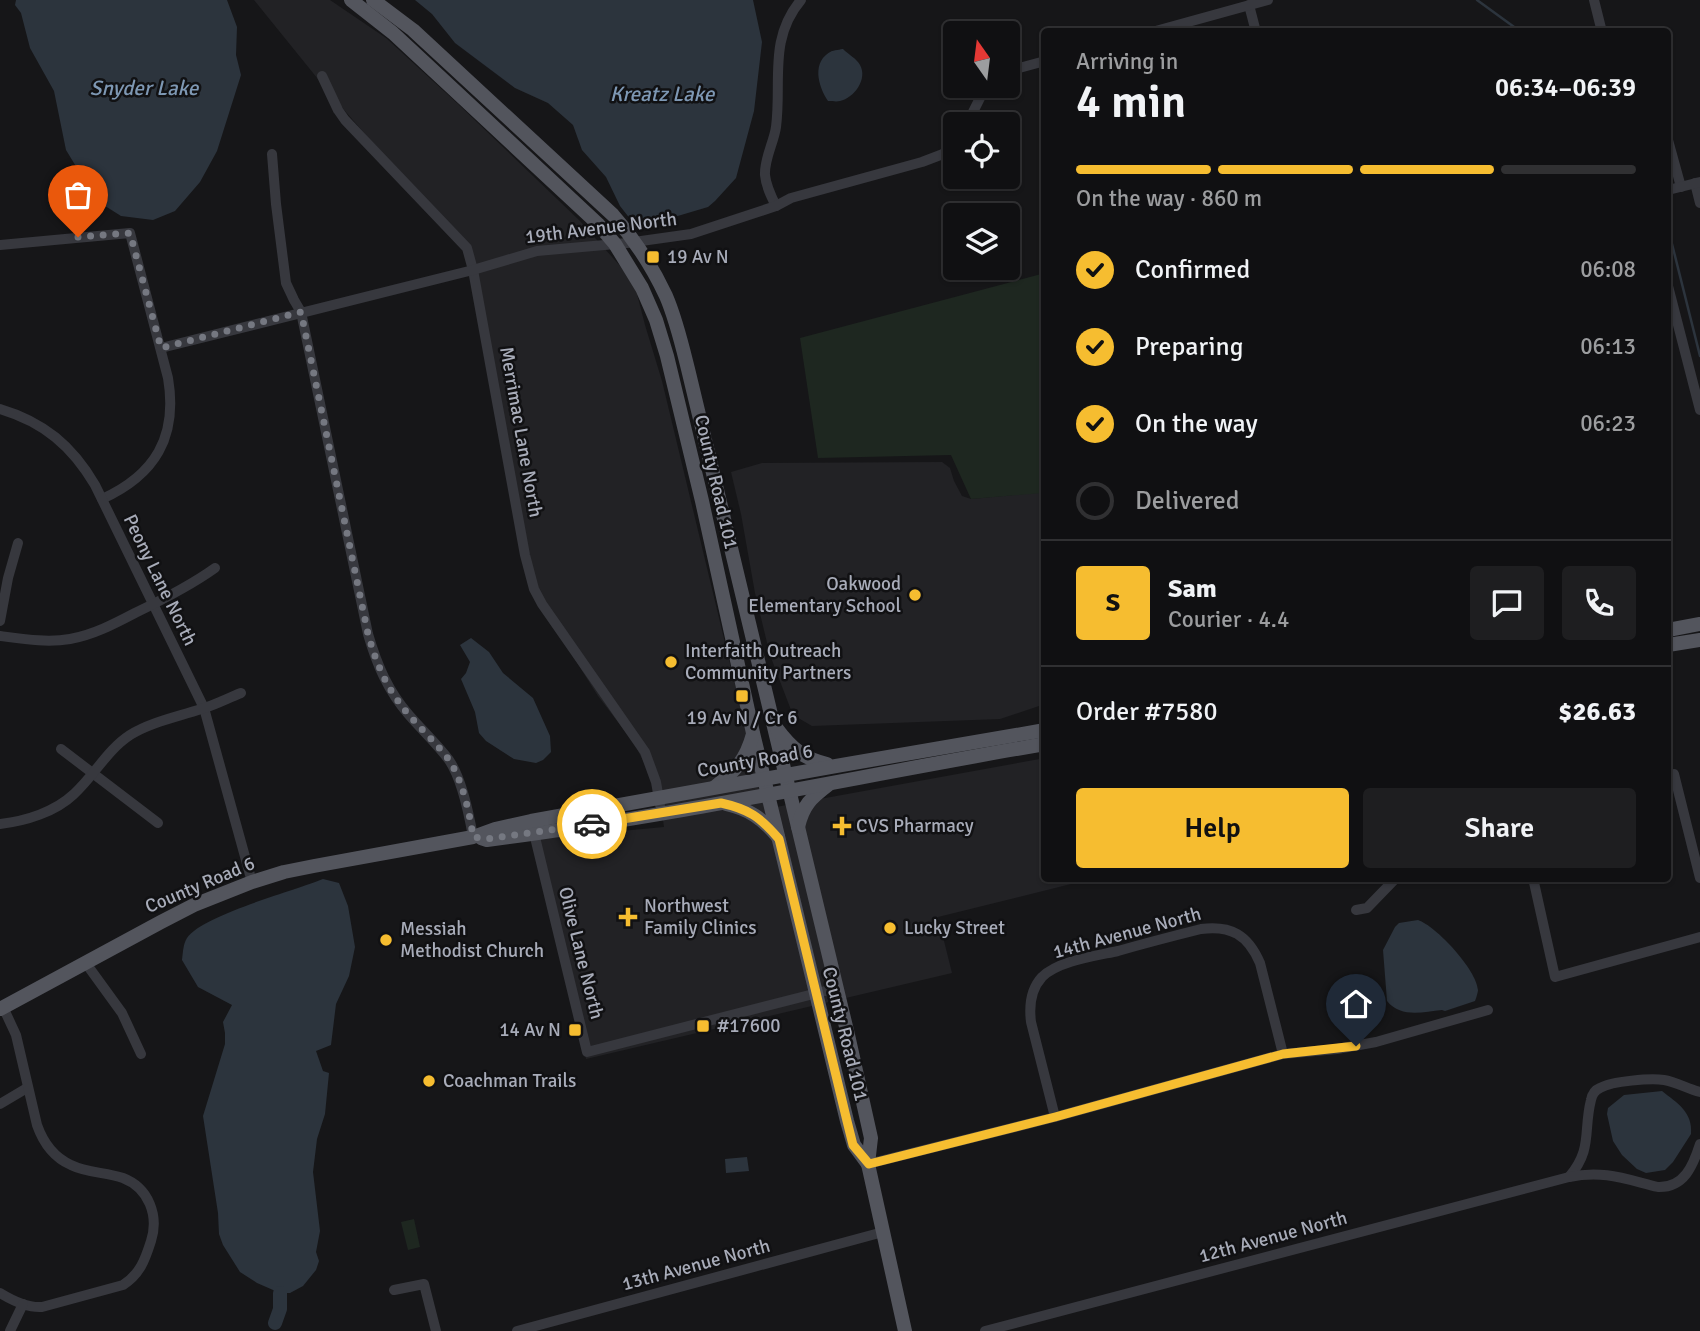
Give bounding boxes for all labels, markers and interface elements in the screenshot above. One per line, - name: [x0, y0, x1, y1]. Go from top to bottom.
- north arrow: [943, 21, 1020, 98]
- map controls: [943, 21, 1020, 280]
- text: Arriving in: [1076, 47, 1178, 76]
- text: 06:34–06:39: [1495, 72, 1636, 104]
- text: 4 min: [1076, 74, 1186, 130]
- water label: Snyder Lake: [90, 75, 200, 101]
- water label: Kreatz Lake: [610, 81, 716, 107]
- button: locate: [943, 112, 1020, 189]
- pin: [48, 165, 108, 237]
- icon: bag: [59, 176, 97, 214]
- text: On the way · 860 m: [1076, 184, 1262, 213]
- button: layers: [943, 203, 1020, 280]
- street label: 19th Avenue North: [524, 207, 678, 249]
- place label: 19 Av N: [667, 245, 729, 269]
- marker: 19 Av N: [645, 249, 661, 265]
- icon: check: [1076, 251, 1114, 289]
- text: Confirmed: [1135, 254, 1250, 286]
- text: 06:08: [1580, 255, 1636, 284]
- icon: check: [1076, 328, 1114, 366]
- text: Preparing: [1135, 331, 1243, 363]
- text: 06:13: [1580, 332, 1636, 361]
- street label: Merrimac Lane North: [494, 345, 548, 519]
- icon: check: [1076, 405, 1114, 443]
- text: On the way: [1135, 408, 1258, 440]
- text: 06:23: [1580, 409, 1636, 438]
- street label: County Road 101: [689, 412, 743, 552]
- text: Delivered: [1135, 485, 1240, 517]
- street label: Peony Lane North: [118, 510, 202, 650]
- button: chat: [1470, 566, 1544, 640]
- button: phone: [1562, 566, 1636, 640]
- place label: Oakwood Elementary School: [748, 572, 901, 618]
- text: Sam: [1168, 573, 1217, 605]
- marker: Oakwood Elementary School: [907, 587, 923, 603]
- text: S: [1106, 587, 1120, 619]
- text: Courier · 4.4: [1168, 605, 1289, 634]
- place label: Interfaith Outreach Community Partners: [685, 639, 851, 685]
- marker: Interfaith Outreach Community Partners: [663, 654, 679, 670]
- marker: 19 Av N / Cr 6: [734, 688, 750, 704]
- text: Order #7580: [1076, 696, 1217, 728]
- text: $26.63: [1558, 696, 1636, 728]
- place label: 19 Av N / Cr 6: [686, 706, 798, 730]
- street label: County Road 6: [695, 739, 815, 783]
- button: Help: [1076, 788, 1349, 868]
- button: Share: [1363, 788, 1636, 868]
- courier: [557, 789, 627, 859]
- icon: car: [573, 805, 611, 843]
- place label: CVS Pharmacy: [856, 814, 974, 838]
- marker: CVS Pharmacy: [834, 818, 850, 834]
- street label: County Road 6: [142, 851, 258, 919]
- street label: Olive Lane North: [553, 884, 609, 1022]
- place label: Northwest Family Clinics: [644, 894, 757, 940]
- street label: 14th Avenue North: [1050, 902, 1204, 964]
- marker: Northwest Family Clinics: [618, 907, 638, 927]
- place label: Lucky Street: [904, 916, 1005, 940]
- place label: Messiah Methodist Church: [400, 917, 544, 963]
- marker: Lucky Street: [882, 920, 898, 936]
- marker: Messiah Methodist Church: [378, 932, 394, 948]
- street label: County Road 101: [817, 964, 873, 1104]
- pin: [1326, 974, 1386, 1046]
- icon: home: [1337, 985, 1375, 1023]
- place label: #17600: [717, 1014, 781, 1038]
- place label: 14 Av N: [499, 1018, 561, 1042]
- marker: #17600: [695, 1018, 711, 1034]
- marker: 14 Av N: [567, 1022, 583, 1038]
- place label: Coachman Trails: [443, 1069, 576, 1093]
- marker: Coachman Trails: [421, 1073, 437, 1089]
- street label: 12th Avenue North: [1196, 1206, 1350, 1268]
- street label: 13th Avenue North: [619, 1234, 773, 1296]

